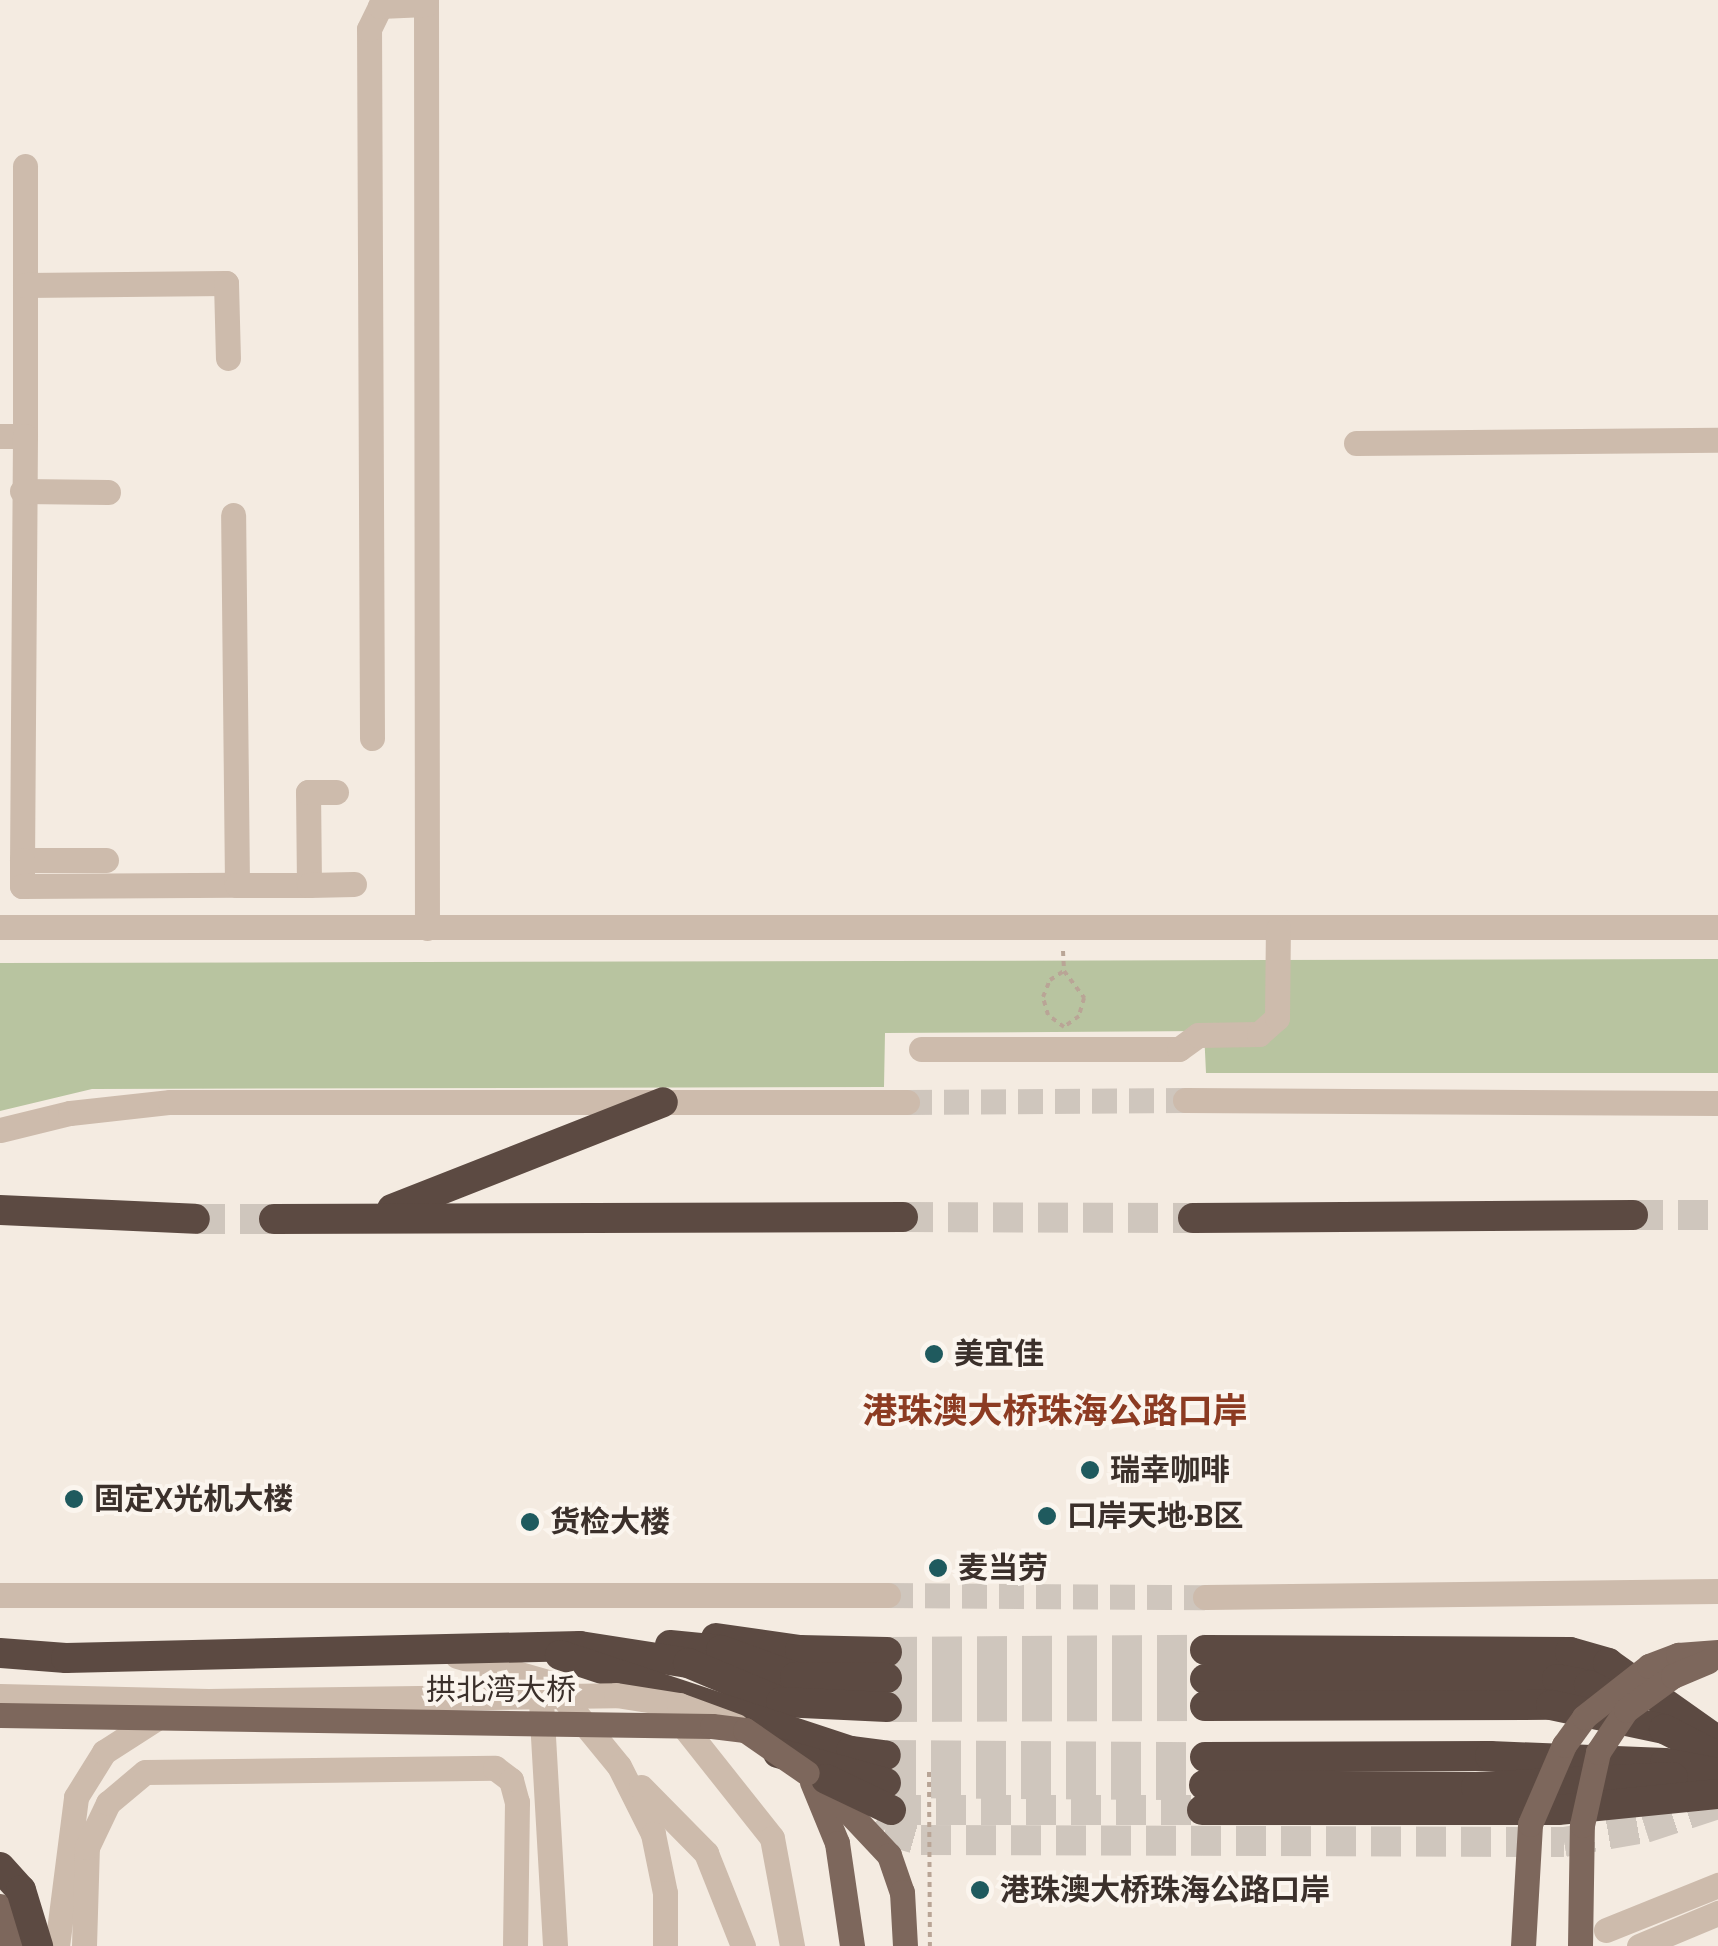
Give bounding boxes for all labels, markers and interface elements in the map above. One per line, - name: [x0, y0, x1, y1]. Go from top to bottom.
- place label: 美宜佳: [954, 1336, 1044, 1372]
- marker: 美宜佳: [923, 1343, 945, 1365]
- district label: 港珠澳大桥珠海公路口岸: [863, 1390, 1247, 1432]
- place label: 瑞幸咖啡: [1110, 1452, 1230, 1488]
- marker: 瑞幸咖啡: [1079, 1459, 1101, 1481]
- place label: 固定X光机大楼: [94, 1481, 293, 1517]
- marker: 固定X光机大楼: [63, 1488, 85, 1510]
- place label: 口岸天地·B区: [1067, 1498, 1243, 1534]
- place label: 货检大楼: [550, 1504, 670, 1540]
- marker: 口岸天地·B区: [1036, 1505, 1058, 1527]
- marker: 货检大楼: [519, 1511, 541, 1533]
- place label: 麦当劳: [958, 1550, 1048, 1586]
- marker: 麦当劳: [927, 1557, 949, 1579]
- street label: 拱北湾大桥: [426, 1672, 576, 1708]
- place label: 港珠澳大桥珠海公路口岸: [1000, 1872, 1330, 1908]
- marker: 港珠澳大桥珠海公路口岸: [969, 1879, 991, 1901]

